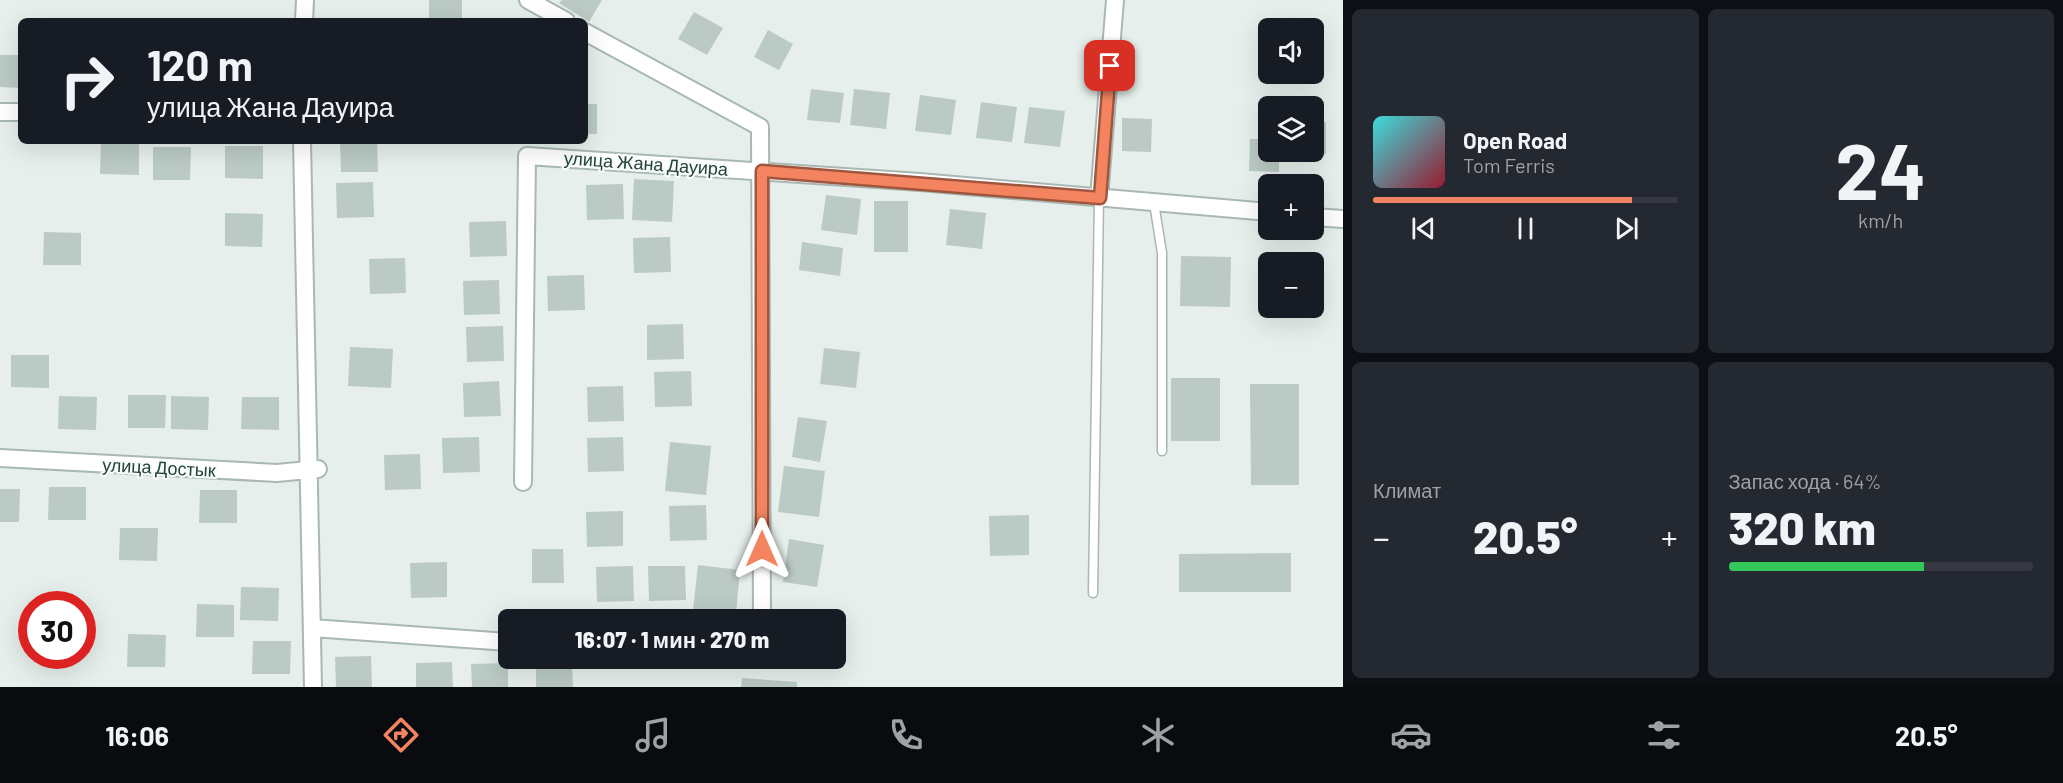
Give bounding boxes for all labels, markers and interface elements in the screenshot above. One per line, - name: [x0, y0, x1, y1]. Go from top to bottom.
- map controls: [1258, 18, 1324, 318]
- button: sound: [1258, 18, 1324, 84]
- text: 120 m: [147, 39, 253, 89]
- pin: [1084, 40, 1135, 91]
- icon: right: [48, 42, 126, 120]
- icon: arrive: [1093, 49, 1126, 82]
- text: улица Жана Дауира: [147, 90, 394, 122]
- button: layers: [1258, 96, 1324, 162]
- text: 24: [1835, 122, 1926, 216]
- text: Open Road: [1463, 127, 1567, 153]
- street label: улица Жана Дауира: [563, 146, 730, 180]
- text: Tom Ferris: [1463, 153, 1555, 177]
- button: +: [1258, 174, 1324, 240]
- text: km/h: [1858, 208, 1903, 232]
- icon: previous: [1407, 212, 1440, 245]
- icon: pause: [1509, 212, 1542, 245]
- icon: next: [1610, 212, 1643, 245]
- button: −: [1258, 252, 1324, 318]
- street label: улица Достык: [102, 453, 216, 481]
- text: Запас хода · 64%: [1729, 469, 1881, 493]
- text: Климат: [1373, 478, 1441, 502]
- text: 320 km: [1729, 500, 1876, 554]
- text: 20.5°: [1473, 509, 1578, 563]
- position arrow: [730, 517, 794, 581]
- text: −: [1373, 517, 1390, 557]
- text: +: [1661, 517, 1678, 557]
- speed limit sign: 30: [18, 591, 96, 669]
- text: 16:07 · 1 мин · 270 m: [575, 626, 769, 652]
- icon: directions: [380, 714, 422, 756]
- icon: music: [632, 714, 674, 756]
- icon: phone: [885, 714, 927, 756]
- icon: climate: [1137, 714, 1179, 756]
- icon: car: [1390, 714, 1432, 756]
- icon: filters: [1643, 714, 1685, 756]
- text: 16:06: [105, 719, 169, 751]
- text: 20.5°: [1895, 719, 1958, 751]

